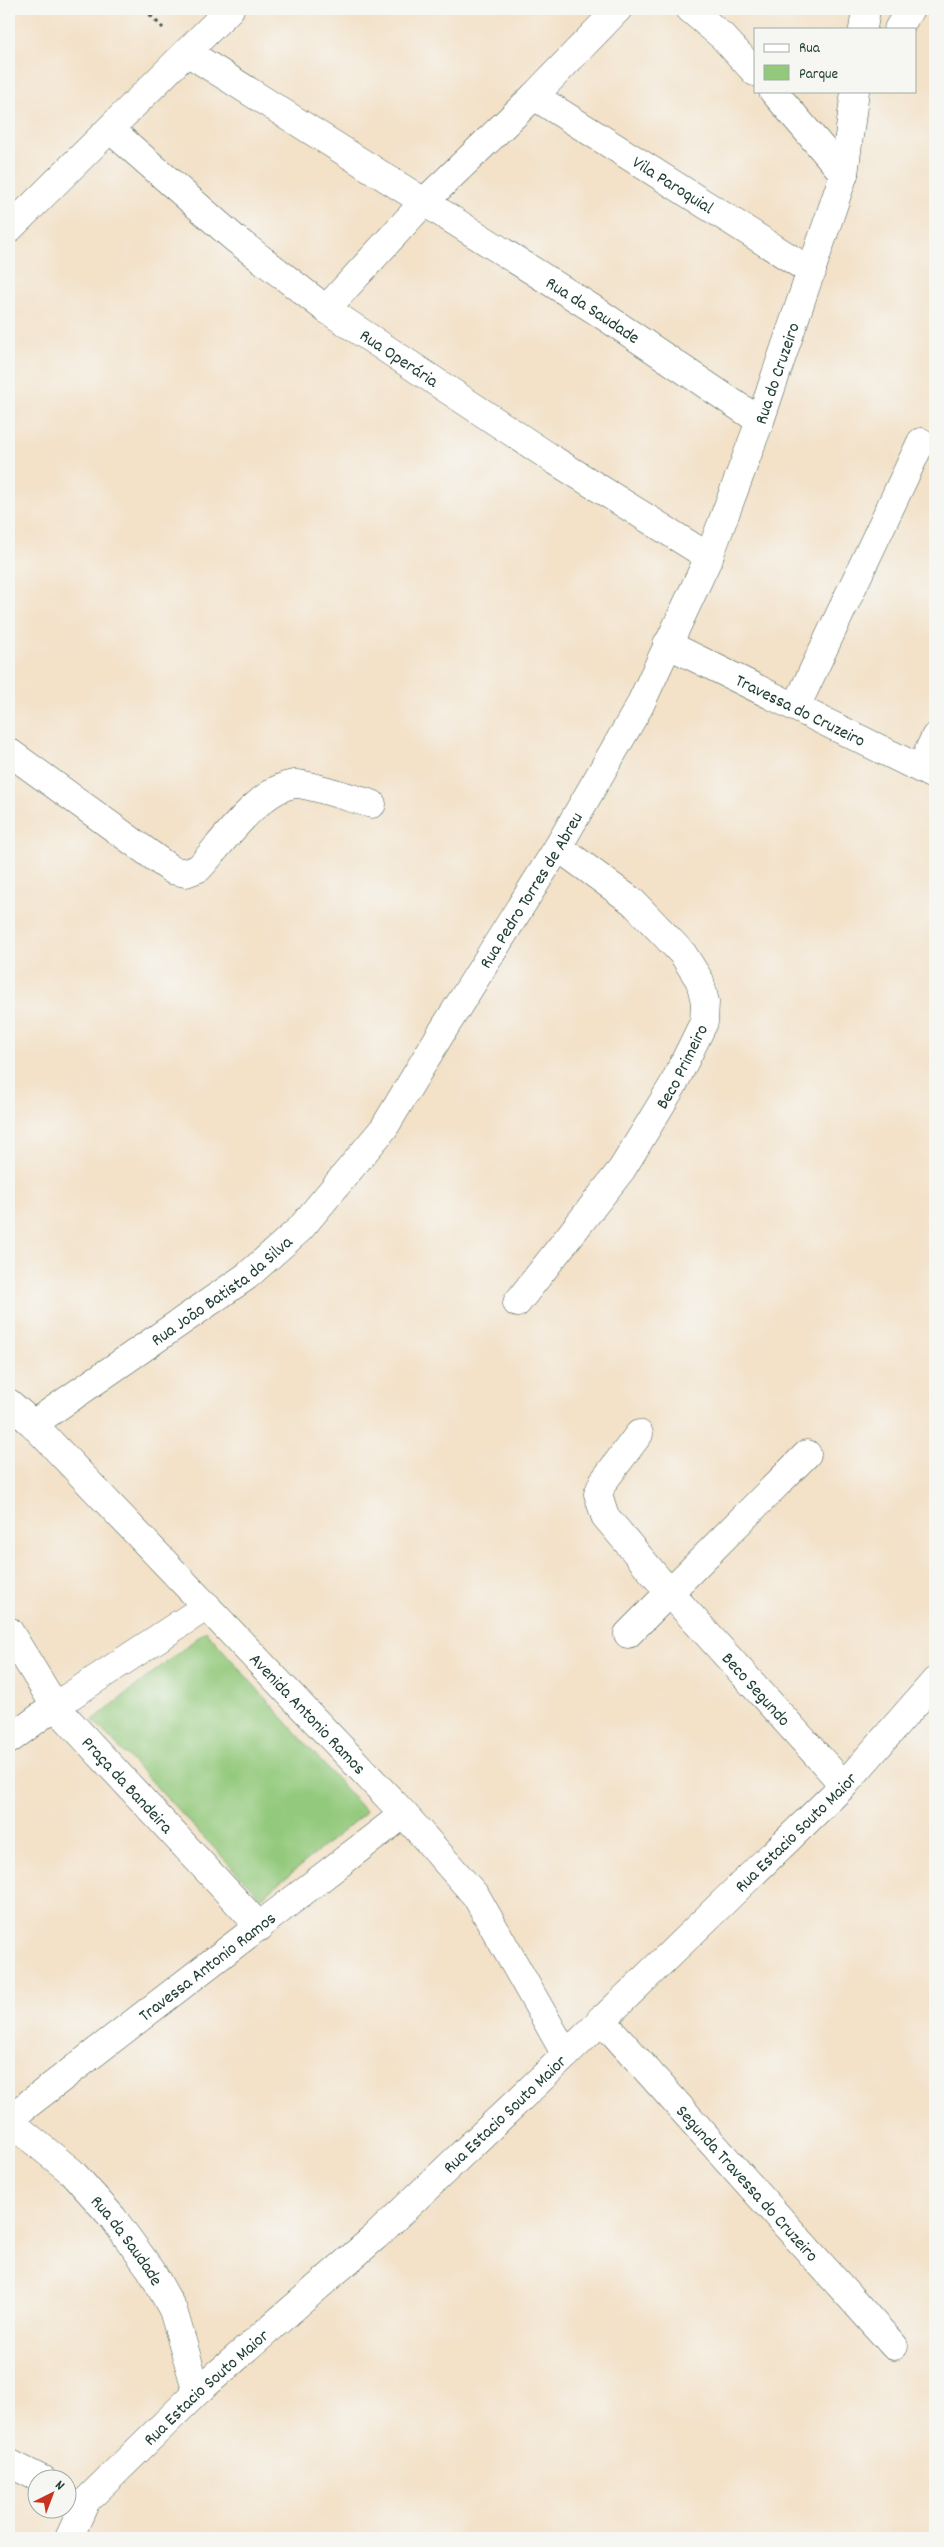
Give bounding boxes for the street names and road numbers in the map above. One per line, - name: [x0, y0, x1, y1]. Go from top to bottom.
- street label: Vila Paroquial: [627, 151, 718, 222]
- street label: Rua da Saudade: [540, 272, 644, 352]
- street label: Rua do Cruzeiro: [750, 320, 808, 428]
- street label: Rua Operária: [354, 325, 443, 395]
- street label: Travessa do Cruzeiro: [730, 669, 869, 755]
- street label: Rua Pedro Torres de Abreu: [475, 808, 590, 974]
- street label: Beco Primeiro: [651, 1021, 716, 1115]
- street label: Rua João Batista da Silva: [147, 1231, 300, 1354]
- street label: Avenida Antonio Ramos: [242, 1648, 370, 1781]
- street label: Beco Segundo: [715, 1648, 795, 1733]
- street label: Praça da Bandeira: [75, 1732, 178, 1841]
- street label: Rua Estacio Souto Maior: [730, 1768, 864, 1899]
- street label: Travessa Antonio Ramos: [135, 1907, 282, 2029]
- street label: Rua Estacio Souto Maior: [439, 2050, 574, 2181]
- street label: Segunda Travessa do Cruzeiro: [669, 2101, 823, 2268]
- street label: Rua da Saudade: [84, 2191, 167, 2291]
- street label: Rua Estacio Souto Maior: [139, 2325, 276, 2453]

